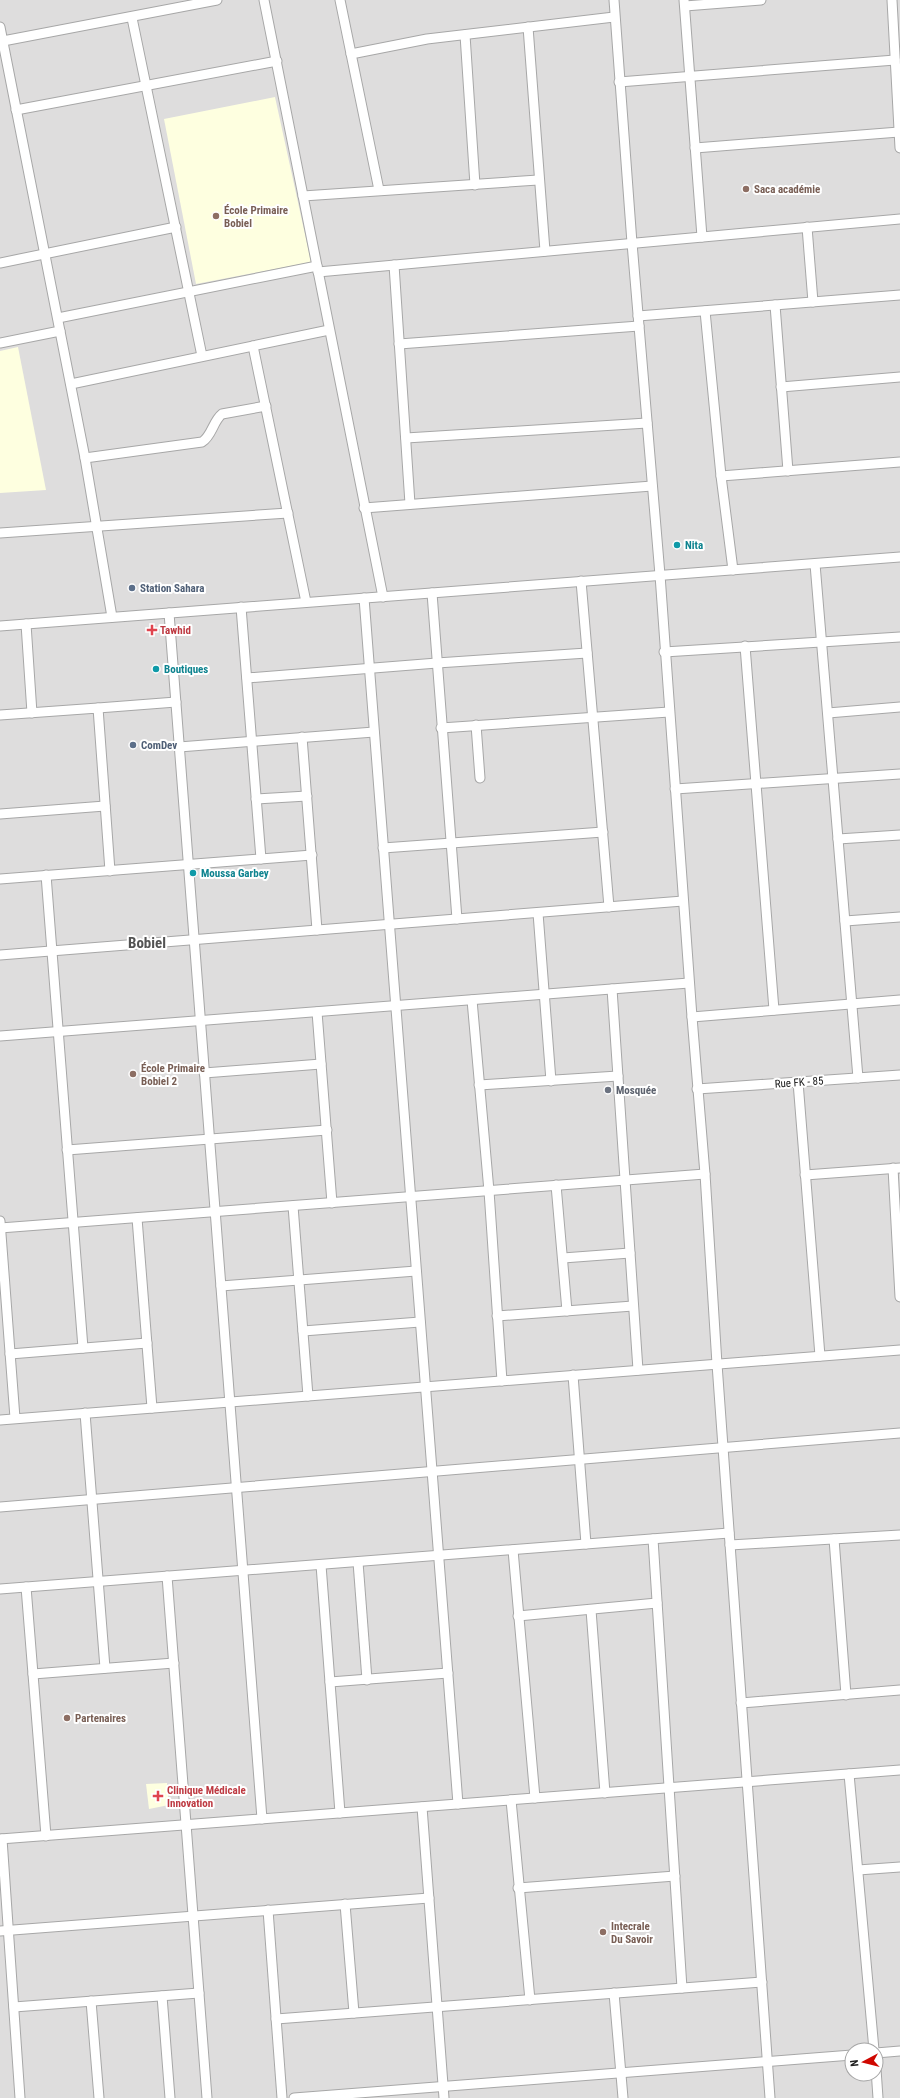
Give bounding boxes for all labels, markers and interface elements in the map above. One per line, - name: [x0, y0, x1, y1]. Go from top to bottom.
- place label: Saca académie: [754, 183, 820, 196]
- marker: Saca académie: [741, 184, 751, 194]
- place label: École Primaire Bobiel: [224, 204, 288, 230]
- marker: École Primaire Bobiel: [211, 211, 221, 221]
- place label: Nita: [685, 539, 703, 552]
- marker: Nita: [672, 540, 682, 550]
- place label: Station Sahara: [140, 582, 204, 595]
- marker: Station Sahara: [127, 583, 137, 593]
- place label: Tawhid: [160, 624, 191, 637]
- marker: Tawhid: [147, 625, 157, 635]
- place label: Boutiques: [164, 663, 208, 676]
- marker: Boutiques: [151, 664, 161, 674]
- place label: ComDev: [141, 739, 177, 752]
- marker: ComDev: [128, 740, 138, 750]
- place label: Moussa Garbey: [201, 867, 269, 880]
- marker: Moussa Garbey: [188, 868, 198, 878]
- district label: Bobiel: [128, 934, 166, 952]
- place label: École Primaire Bobiel 2: [141, 1062, 205, 1088]
- marker: École Primaire Bobiel 2: [128, 1069, 138, 1079]
- street label: Rue FK - 85: [774, 1074, 824, 1091]
- place label: Mosquée: [616, 1084, 656, 1097]
- marker: Mosquée: [603, 1085, 613, 1095]
- place label: Partenaires: [75, 1712, 126, 1725]
- marker: Partenaires: [62, 1713, 72, 1723]
- place label: Clinique Médicale Innovation: [167, 1784, 246, 1810]
- marker: Clinique Médicale Innovation: [152, 1790, 164, 1802]
- place label: Intecrale Du Savoir: [611, 1920, 653, 1946]
- marker: Intecrale Du Savoir: [598, 1927, 608, 1937]
- north arrow: [844, 2042, 884, 2082]
- text: N: [848, 2059, 861, 2067]

